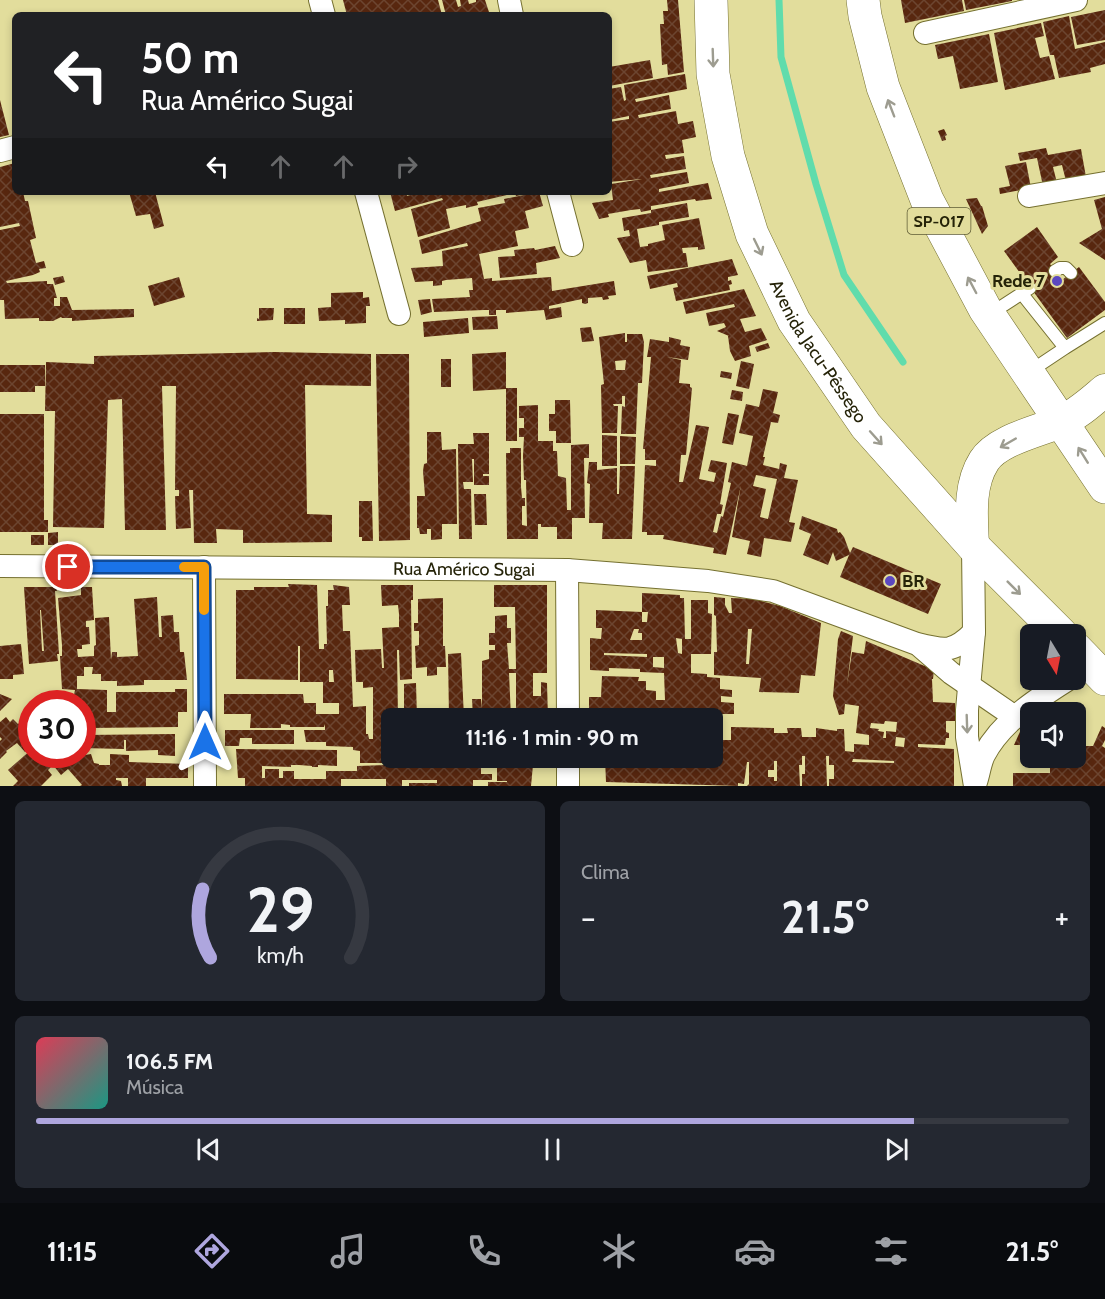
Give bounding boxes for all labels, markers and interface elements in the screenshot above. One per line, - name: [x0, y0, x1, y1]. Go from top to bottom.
- text: 50 m: [141, 32, 239, 84]
- icon: left: [42, 36, 120, 114]
- one-way arrow: [707, 48, 719, 68]
- text: Rua Américo Sugai: [141, 84, 353, 117]
- one-way arrow: [885, 99, 896, 117]
- icon: left: [201, 150, 234, 183]
- icon: ahead: [264, 150, 297, 183]
- icon: ahead: [327, 150, 360, 183]
- icon: right: [390, 150, 423, 183]
- road number: SP-017: [908, 208, 970, 234]
- one-way arrow: [753, 238, 765, 256]
- place label: Rede 7: [992, 270, 1046, 292]
- marker: Rede 7: [1050, 274, 1064, 288]
- street label: Avenida Jacu-Pêssego: [765, 276, 872, 427]
- one-way arrow: [966, 276, 977, 294]
- one-way arrow: [869, 430, 883, 445]
- one-way arrow: [1000, 437, 1017, 449]
- one-way arrow: [1076, 447, 1088, 464]
- pin: [42, 541, 93, 592]
- icon: arrive: [51, 550, 84, 583]
- street label: Rua Américo Sugai: [393, 558, 535, 581]
- place label: BR: [902, 570, 925, 592]
- marker: BR: [883, 574, 897, 588]
- one-way arrow: [1007, 580, 1022, 595]
- north arrow: [1020, 624, 1086, 690]
- map controls: [1020, 624, 1086, 768]
- speed limit sign: 30: [18, 690, 96, 768]
- button: sound: [1020, 702, 1086, 768]
- position arrow: [173, 710, 237, 774]
- one-way arrow: [961, 714, 973, 734]
- text: 11:16 · 1 min · 90 m: [465, 724, 639, 751]
- text: Clima: [581, 860, 629, 884]
- text: 29: [246, 872, 314, 948]
- text: 21.5°: [781, 890, 869, 944]
- text: −: [581, 897, 596, 937]
- text: +: [1054, 897, 1069, 937]
- text: km/h: [257, 942, 303, 968]
- text: 106.5 FM: [126, 1048, 213, 1075]
- text: Música: [126, 1075, 184, 1099]
- icon: previous: [192, 1133, 225, 1166]
- icon: pause: [536, 1133, 569, 1166]
- icon: next: [880, 1133, 913, 1166]
- icon: directions: [191, 1230, 233, 1272]
- icon: music: [327, 1230, 369, 1272]
- icon: phone: [463, 1230, 505, 1272]
- icon: climate: [598, 1230, 640, 1272]
- icon: car: [734, 1230, 776, 1272]
- icon: filters: [870, 1230, 912, 1272]
- text: 11:15: [47, 1235, 97, 1268]
- text: 21.5°: [1006, 1235, 1058, 1268]

